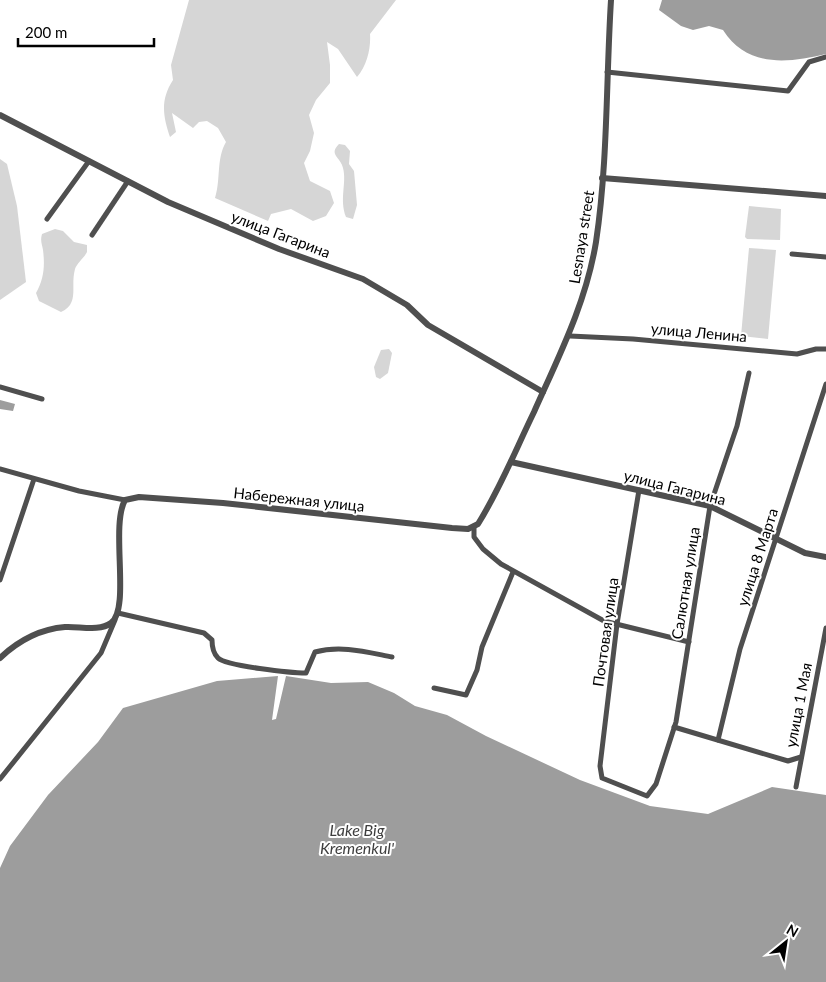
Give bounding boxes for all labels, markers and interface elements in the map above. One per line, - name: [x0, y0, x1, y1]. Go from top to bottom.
- scale bar: [18, 15, 154, 47]
- text: 200 m: [25, 23, 67, 41]
- street label: Lesnaya street: [565, 188, 597, 285]
- street label: улица Гагарина: [229, 207, 333, 261]
- street label: улица Ленина: [650, 319, 748, 345]
- street label: улица Гагарина: [622, 466, 728, 508]
- street label: Набережная улица: [233, 483, 365, 515]
- street label: улица 8 Марта: [733, 506, 781, 608]
- street label: Салютная улица: [667, 526, 703, 640]
- street label: Почтовая улица: [588, 576, 622, 688]
- street label: улица 1 Мая: [781, 661, 815, 749]
- water label: Lake Big Kremenkul': [320, 820, 394, 857]
- north arrow: [761, 917, 811, 967]
- text: N: [784, 920, 802, 940]

